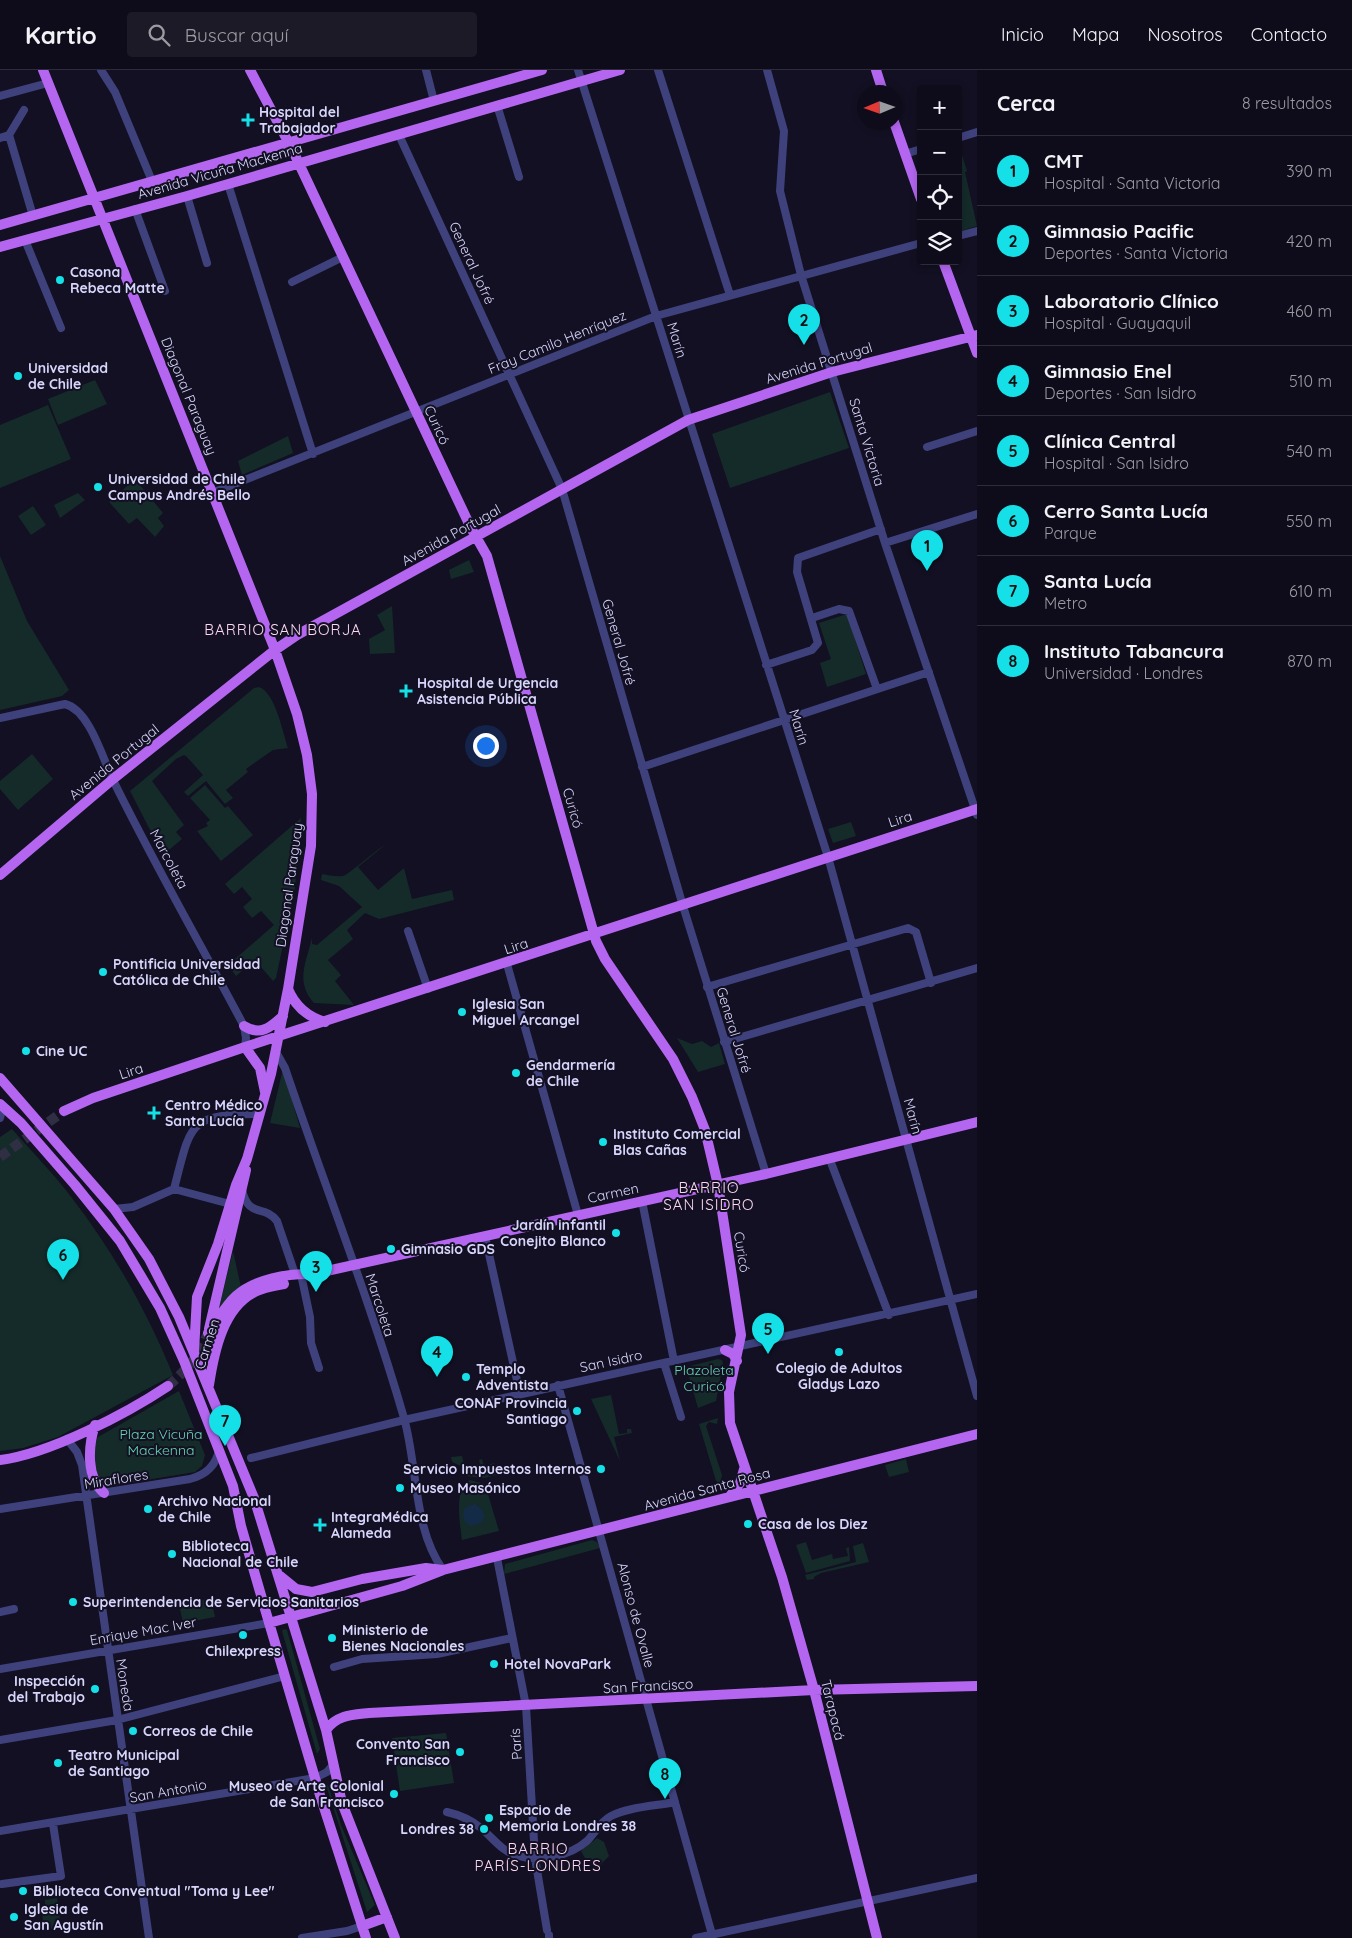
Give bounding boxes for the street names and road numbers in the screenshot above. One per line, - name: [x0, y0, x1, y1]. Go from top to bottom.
- street label: Avenida Vicuña Mackenna: [135, 139, 305, 203]
- street label: General Jofré: [445, 219, 499, 307]
- street label: Fray Camilo Henríquez: [485, 306, 629, 378]
- street label: Marín: [663, 320, 691, 360]
- street label: Diagonal Paraguay: [157, 334, 221, 458]
- street label: Avenida Portugal: [763, 338, 875, 388]
- street label: Santa Victoria: [845, 396, 889, 488]
- street label: Curicó: [420, 403, 454, 447]
- street label: Avenida Portugal: [398, 500, 504, 570]
- street label: General Jofré: [598, 597, 640, 687]
- street label: Marín: [785, 707, 813, 747]
- street label: Avenida Portugal: [65, 720, 163, 804]
- street label: Curicó: [559, 786, 587, 830]
- street label: Lira: [886, 807, 914, 831]
- street label: Diagonal Paraguay: [271, 822, 307, 948]
- street label: Marcoleta: [146, 826, 192, 892]
- street label: Lira: [502, 934, 530, 958]
- street label: General Jofré: [712, 985, 756, 1075]
- street label: Lira: [117, 1059, 145, 1083]
- street label: Marín: [900, 1096, 926, 1136]
- street label: Carmen: [586, 1179, 640, 1207]
- street label: Curicó: [730, 1230, 754, 1274]
- street label: Marcoleta: [361, 1271, 399, 1339]
- street label: Carmen: [190, 1317, 224, 1371]
- street label: San Isidro: [578, 1346, 644, 1376]
- street label: Avenida Santa Rosa: [642, 1463, 772, 1515]
- street label: Miraflores: [83, 1465, 149, 1493]
- street label: Alonso de Ovalle: [613, 1560, 659, 1670]
- street label: Enrique Mac Iver: [88, 1613, 198, 1649]
- street label: Moneda: [112, 1657, 138, 1713]
- street label: San Francisco: [602, 1675, 694, 1697]
- street label: Tarapacá: [817, 1678, 849, 1742]
- street label: París: [506, 1728, 526, 1760]
- street label: San Antonio: [128, 1775, 208, 1807]

